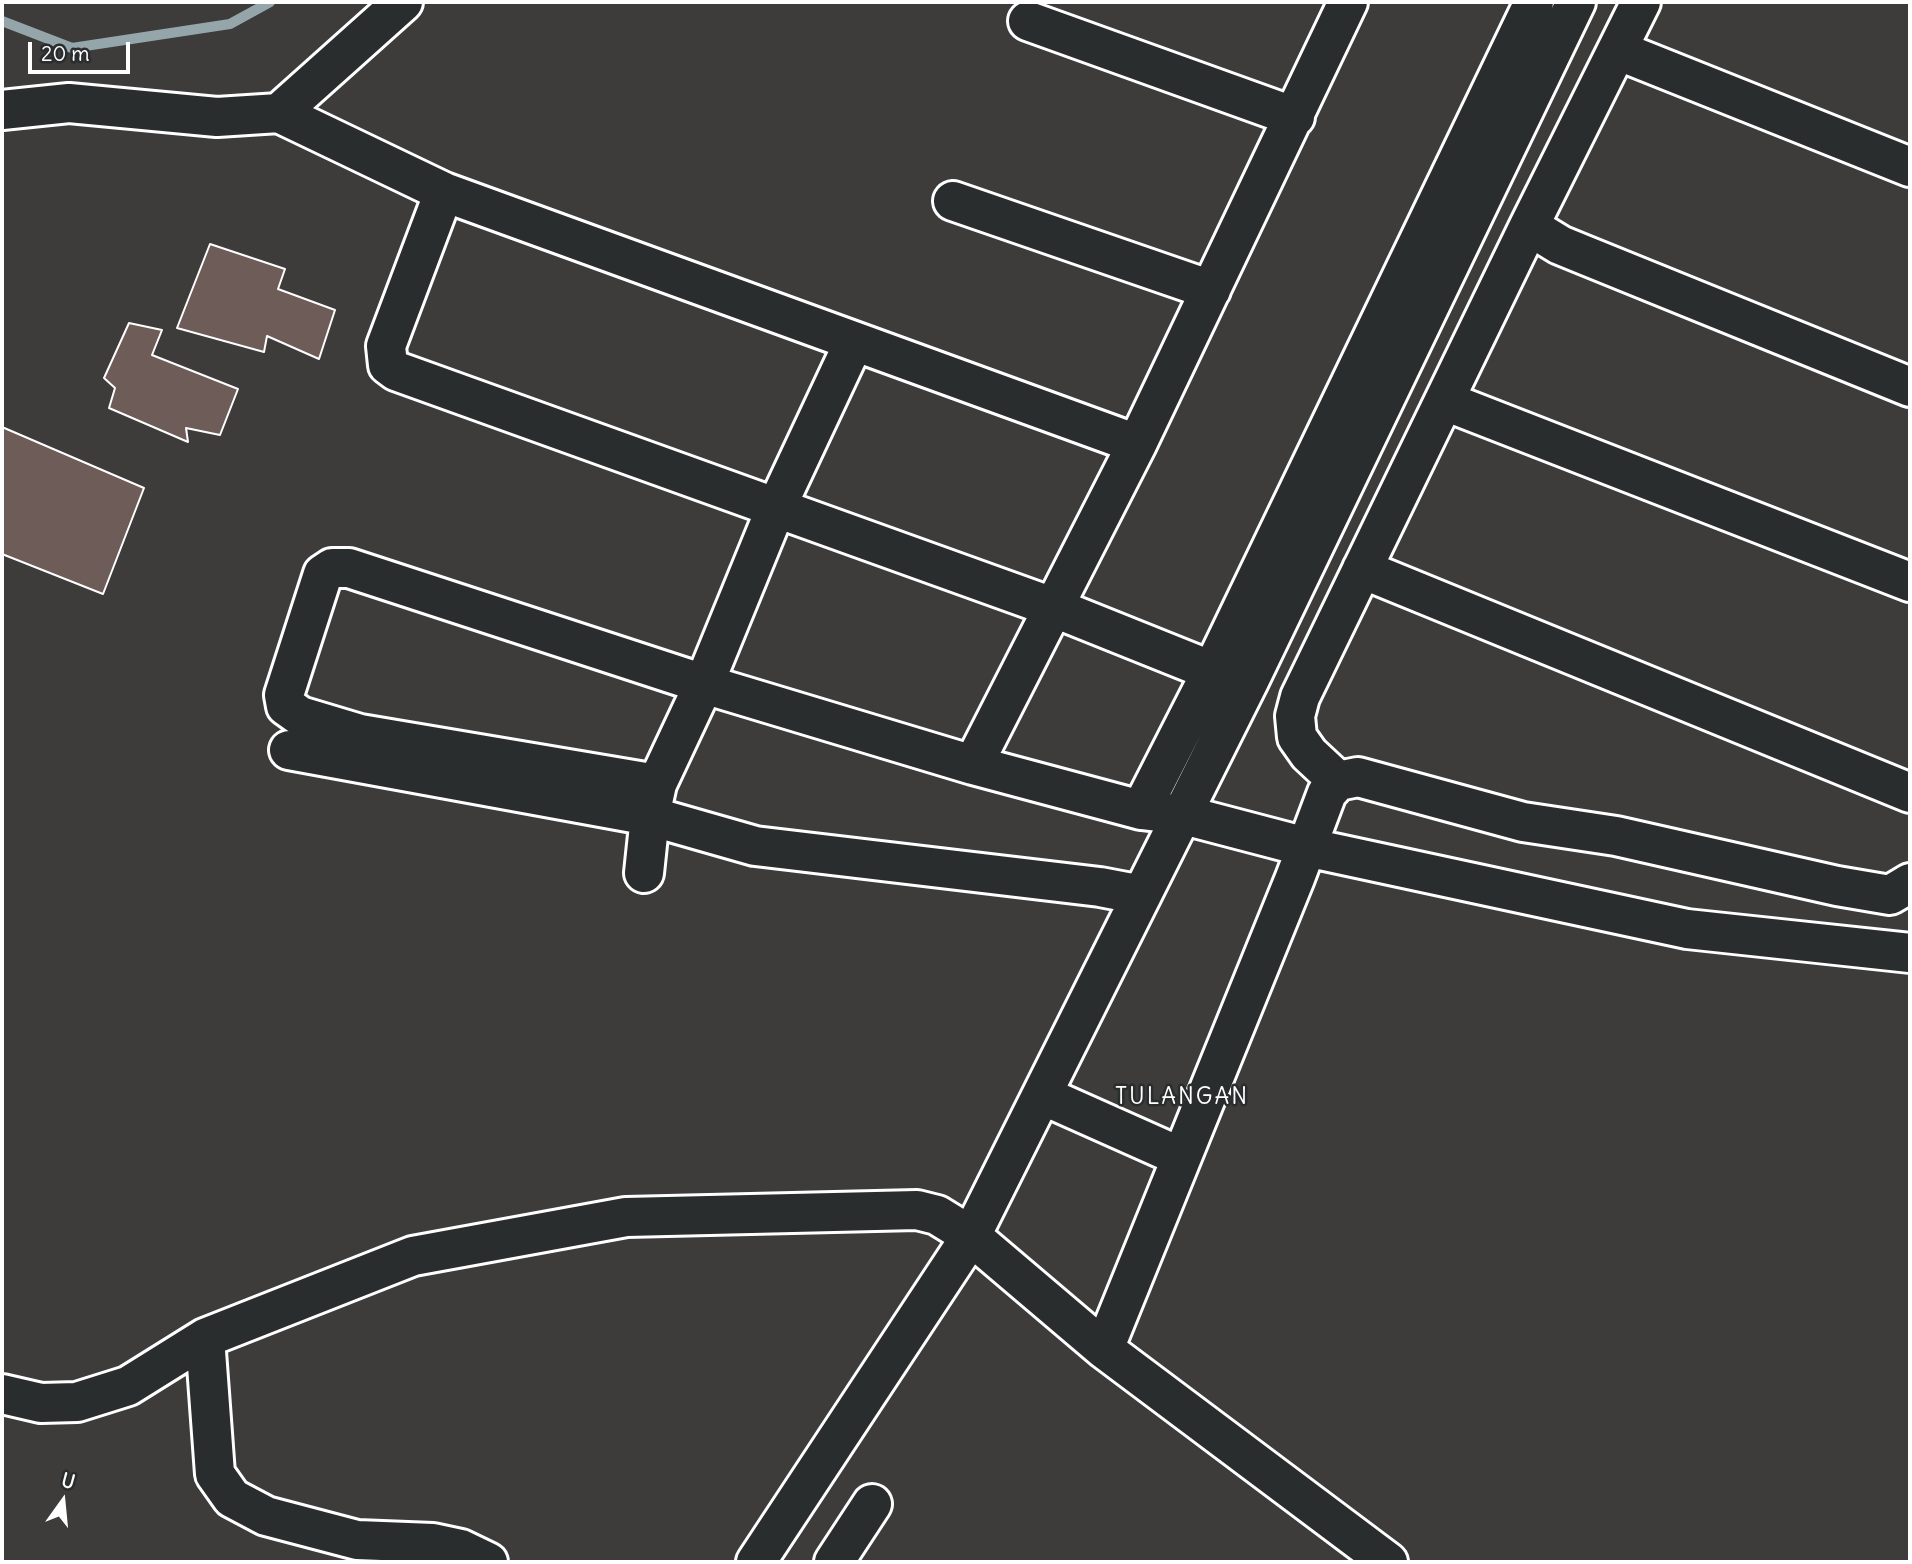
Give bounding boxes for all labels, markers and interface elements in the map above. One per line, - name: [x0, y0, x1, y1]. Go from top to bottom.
- scale bar: [32, 28, 133, 72]
- text: 20 m: [41, 40, 90, 67]
- district label: TULANGAN: [1116, 1083, 1248, 1111]
- north arrow: [28, 1466, 98, 1536]
- text: U: [59, 1467, 78, 1494]

